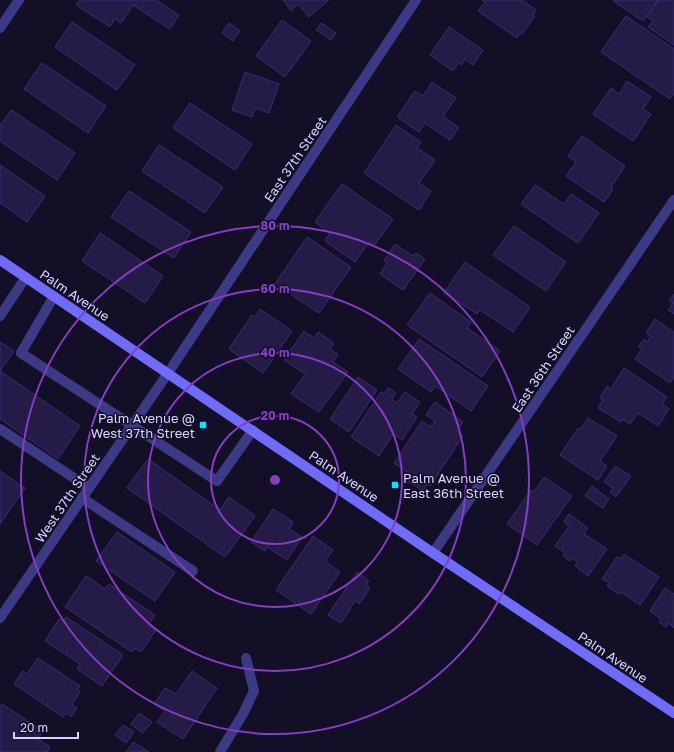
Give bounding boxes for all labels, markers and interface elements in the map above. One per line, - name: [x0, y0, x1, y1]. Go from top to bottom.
- street label: East 37th Street: [260, 113, 330, 205]
- text: 80 m: [261, 218, 289, 233]
- street label: Palm Avenue: [37, 266, 113, 324]
- text: 60 m: [261, 281, 289, 296]
- street label: East 36th Street: [508, 323, 578, 415]
- text: 40 m: [261, 345, 289, 360]
- text: 20 m: [261, 408, 289, 423]
- place label: Palm Avenue @ West 37th Street: [91, 410, 195, 441]
- marker: Palm Avenue @ West 37th Street: [198, 420, 208, 430]
- street label: Palm Avenue: [306, 447, 382, 505]
- street label: West 37th Street: [31, 450, 103, 546]
- place label: Palm Avenue @ East 36th Street: [403, 470, 504, 501]
- centre of rings: [268, 473, 282, 487]
- marker: Palm Avenue @ East 36th Street: [390, 480, 400, 490]
- street label: Palm Avenue: [575, 628, 651, 686]
- scale bar: [14, 714, 78, 740]
- text: 20 m: [20, 720, 48, 735]

